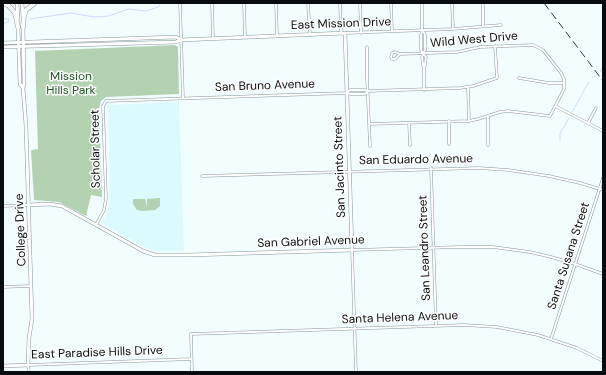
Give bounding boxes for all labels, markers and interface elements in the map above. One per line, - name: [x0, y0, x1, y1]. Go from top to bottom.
- street label: East Mission Drive: [291, 15, 391, 33]
- street label: Wild West Drive: [430, 29, 518, 51]
- park label: Mission Hills Park: [46, 70, 96, 98]
- street label: San Bruno Avenue: [215, 77, 315, 95]
- street label: Scholar Street: [88, 110, 104, 188]
- street label: San Jacinto Street: [331, 116, 349, 218]
- street label: San Eduardo Avenue: [359, 152, 473, 168]
- street label: College Drive: [13, 193, 29, 267]
- street label: San Leandro Street: [416, 195, 434, 301]
- street label: Santa Susana Street: [545, 201, 593, 311]
- street label: San Gabriel Avenue: [257, 233, 365, 251]
- street label: Santa Helena Avenue: [341, 309, 459, 327]
- street label: East Paradise Hills Drive: [31, 344, 163, 362]

